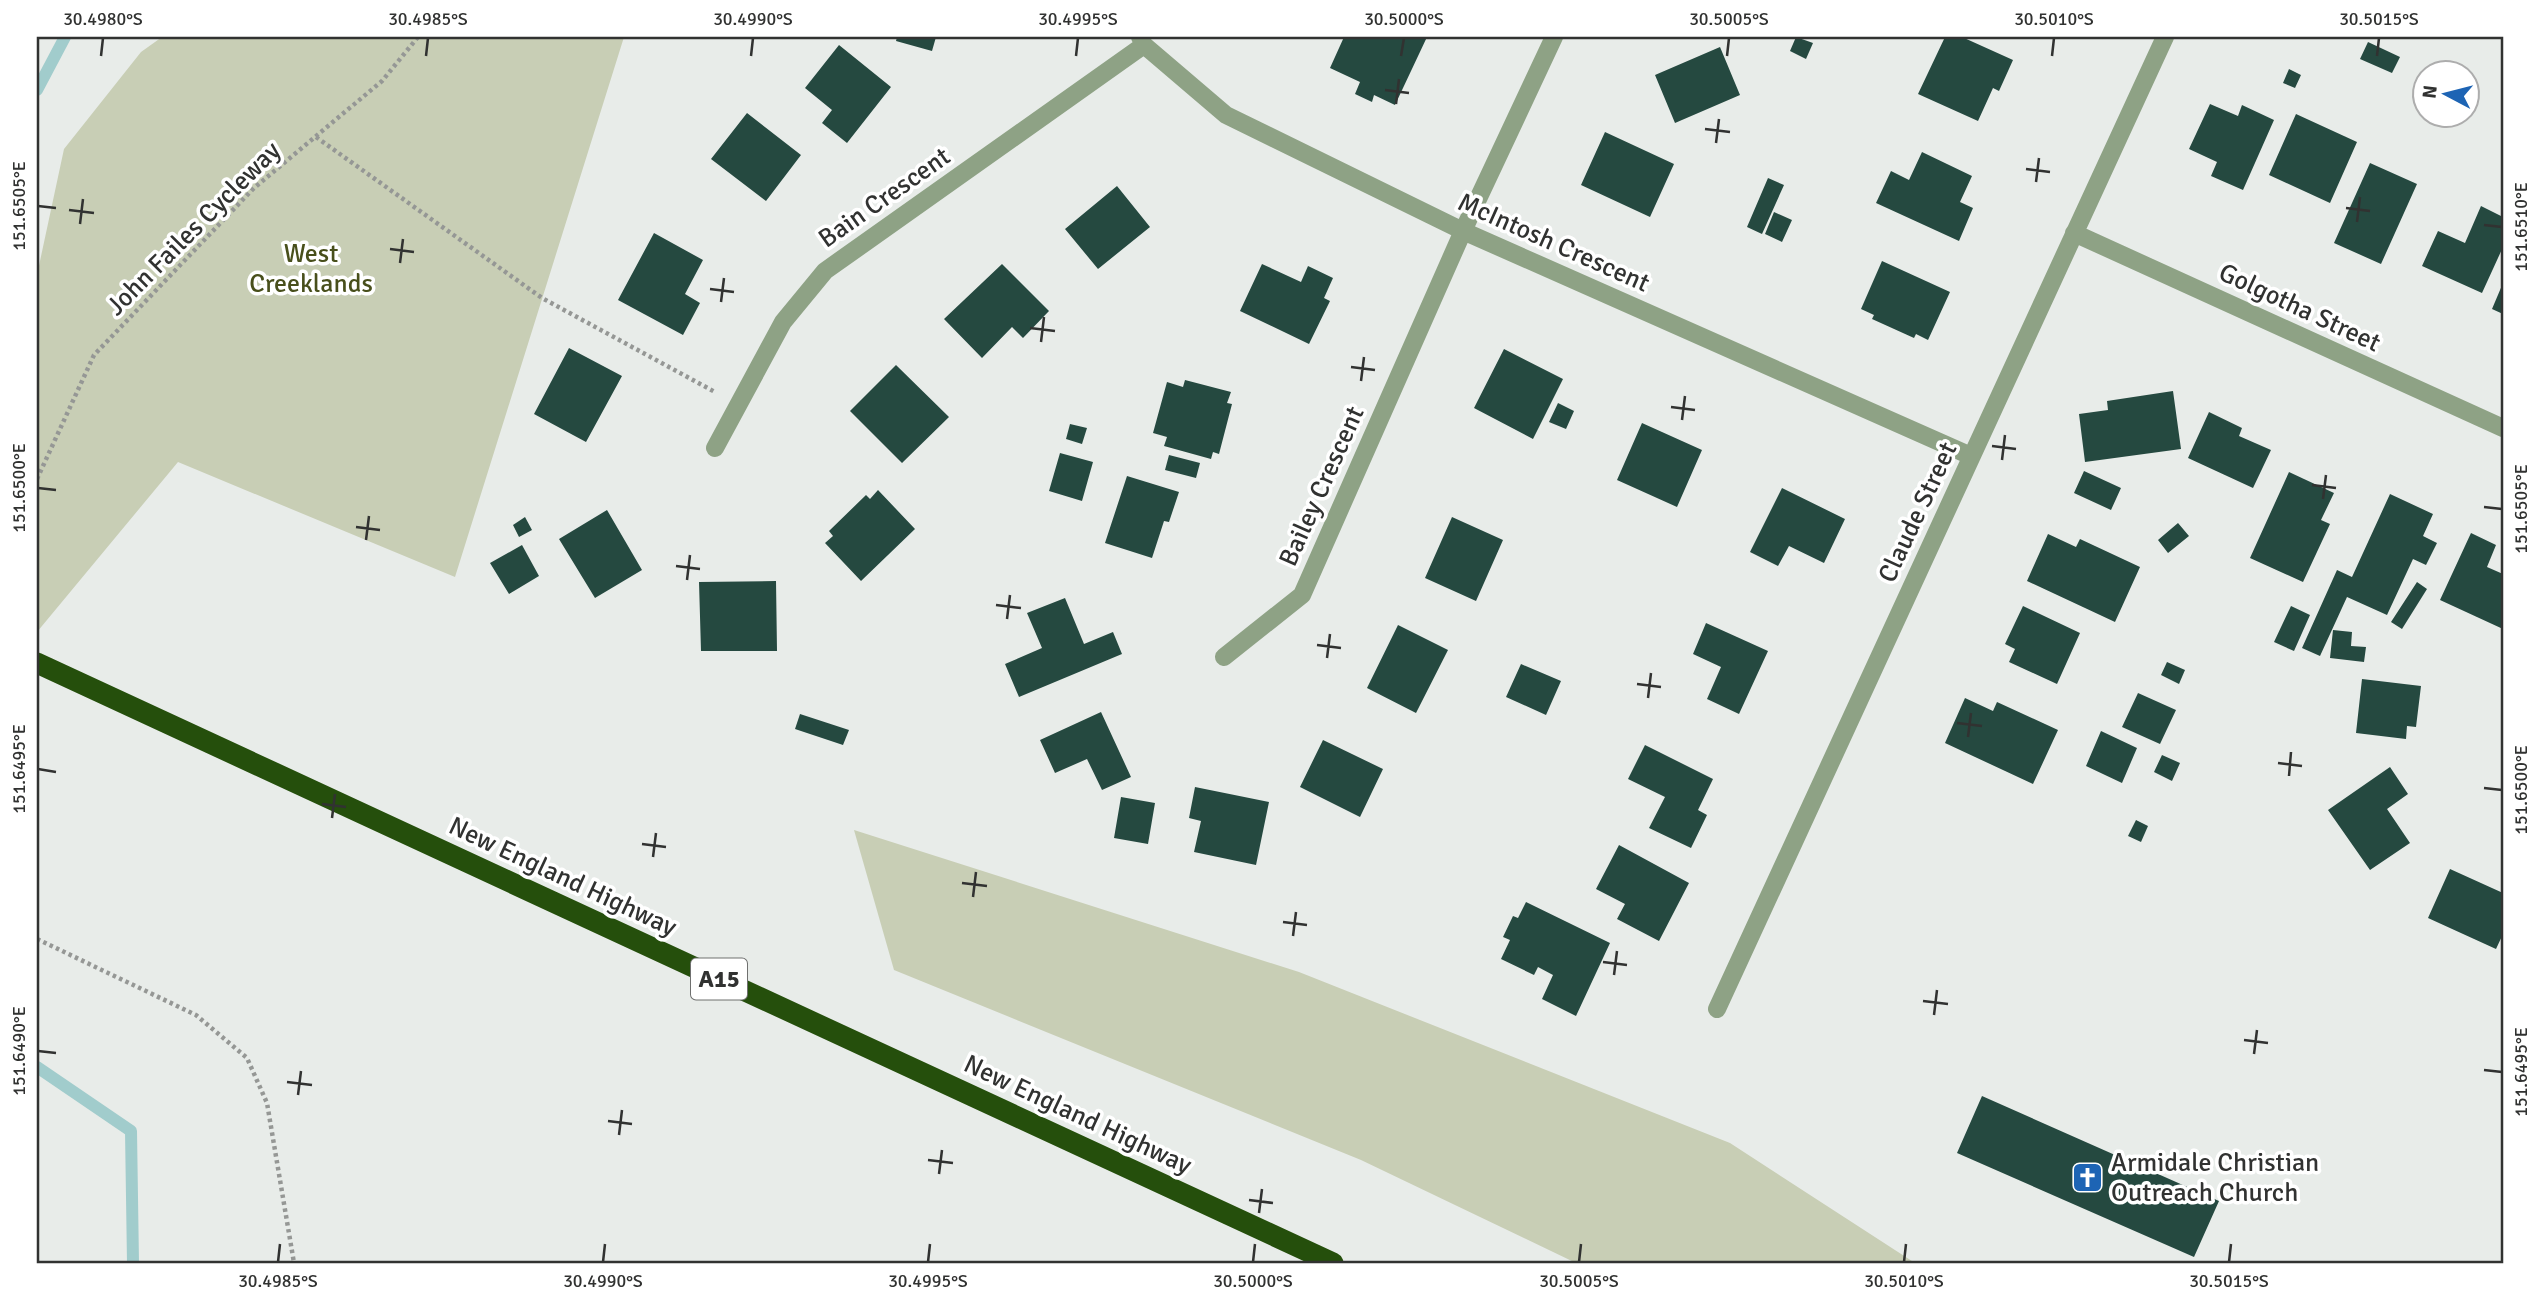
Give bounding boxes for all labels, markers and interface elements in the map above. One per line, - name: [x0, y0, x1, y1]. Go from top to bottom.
- text: 30.4980°S: [63, 8, 143, 30]
- text: 30.4985°S: [388, 8, 468, 30]
- text: 30.4990°S: [713, 8, 793, 30]
- text: 30.4995°S: [1038, 8, 1118, 30]
- text: 30.5000°S: [1364, 8, 1444, 30]
- text: 30.5005°S: [1689, 8, 1769, 30]
- text: 30.5010°S: [2014, 8, 2094, 30]
- text: 30.5015°S: [2339, 8, 2419, 30]
- north arrow: [2410, 60, 2480, 130]
- text: N: [2417, 84, 2443, 100]
- street label: John Failes Cycleway: [100, 135, 287, 322]
- street label: Bain Crescent: [813, 141, 957, 255]
- text: 151.6505°E: [8, 161, 30, 251]
- text: 151.6510°E: [2510, 182, 2532, 272]
- street label: McIntosh Crescent: [1453, 186, 1654, 299]
- park label: West Creeklands: [249, 238, 373, 300]
- street label: Golgotha Street: [2214, 257, 2385, 359]
- street label: Bailey Crescent: [1272, 402, 1371, 571]
- street label: Claude Street: [1871, 437, 1964, 588]
- text: 151.6500°E: [8, 443, 30, 533]
- text: 151.6505°E: [2510, 464, 2532, 554]
- text: 151.6495°E: [8, 724, 30, 814]
- text: 151.6500°E: [2510, 745, 2532, 835]
- street label: New England Highway: [444, 810, 682, 944]
- road number: A15: [691, 959, 747, 1000]
- text: 151.6490°E: [8, 1006, 30, 1096]
- text: 151.6495°E: [2510, 1027, 2532, 1117]
- street label: New England Highway: [959, 1048, 1197, 1182]
- place label: Armidale Christian Outreach Church: [2111, 1147, 2319, 1209]
- church icon: Armidale Christian Outreach Church: [2071, 1160, 2105, 1194]
- text: 30.4985°S: [238, 1270, 318, 1292]
- text: 30.4990°S: [563, 1270, 643, 1292]
- text: 30.4995°S: [888, 1270, 968, 1292]
- text: 30.5000°S: [1213, 1270, 1293, 1292]
- text: 30.5005°S: [1539, 1270, 1619, 1292]
- text: 30.5010°S: [1864, 1270, 1944, 1292]
- text: 30.5015°S: [2189, 1270, 2269, 1292]

